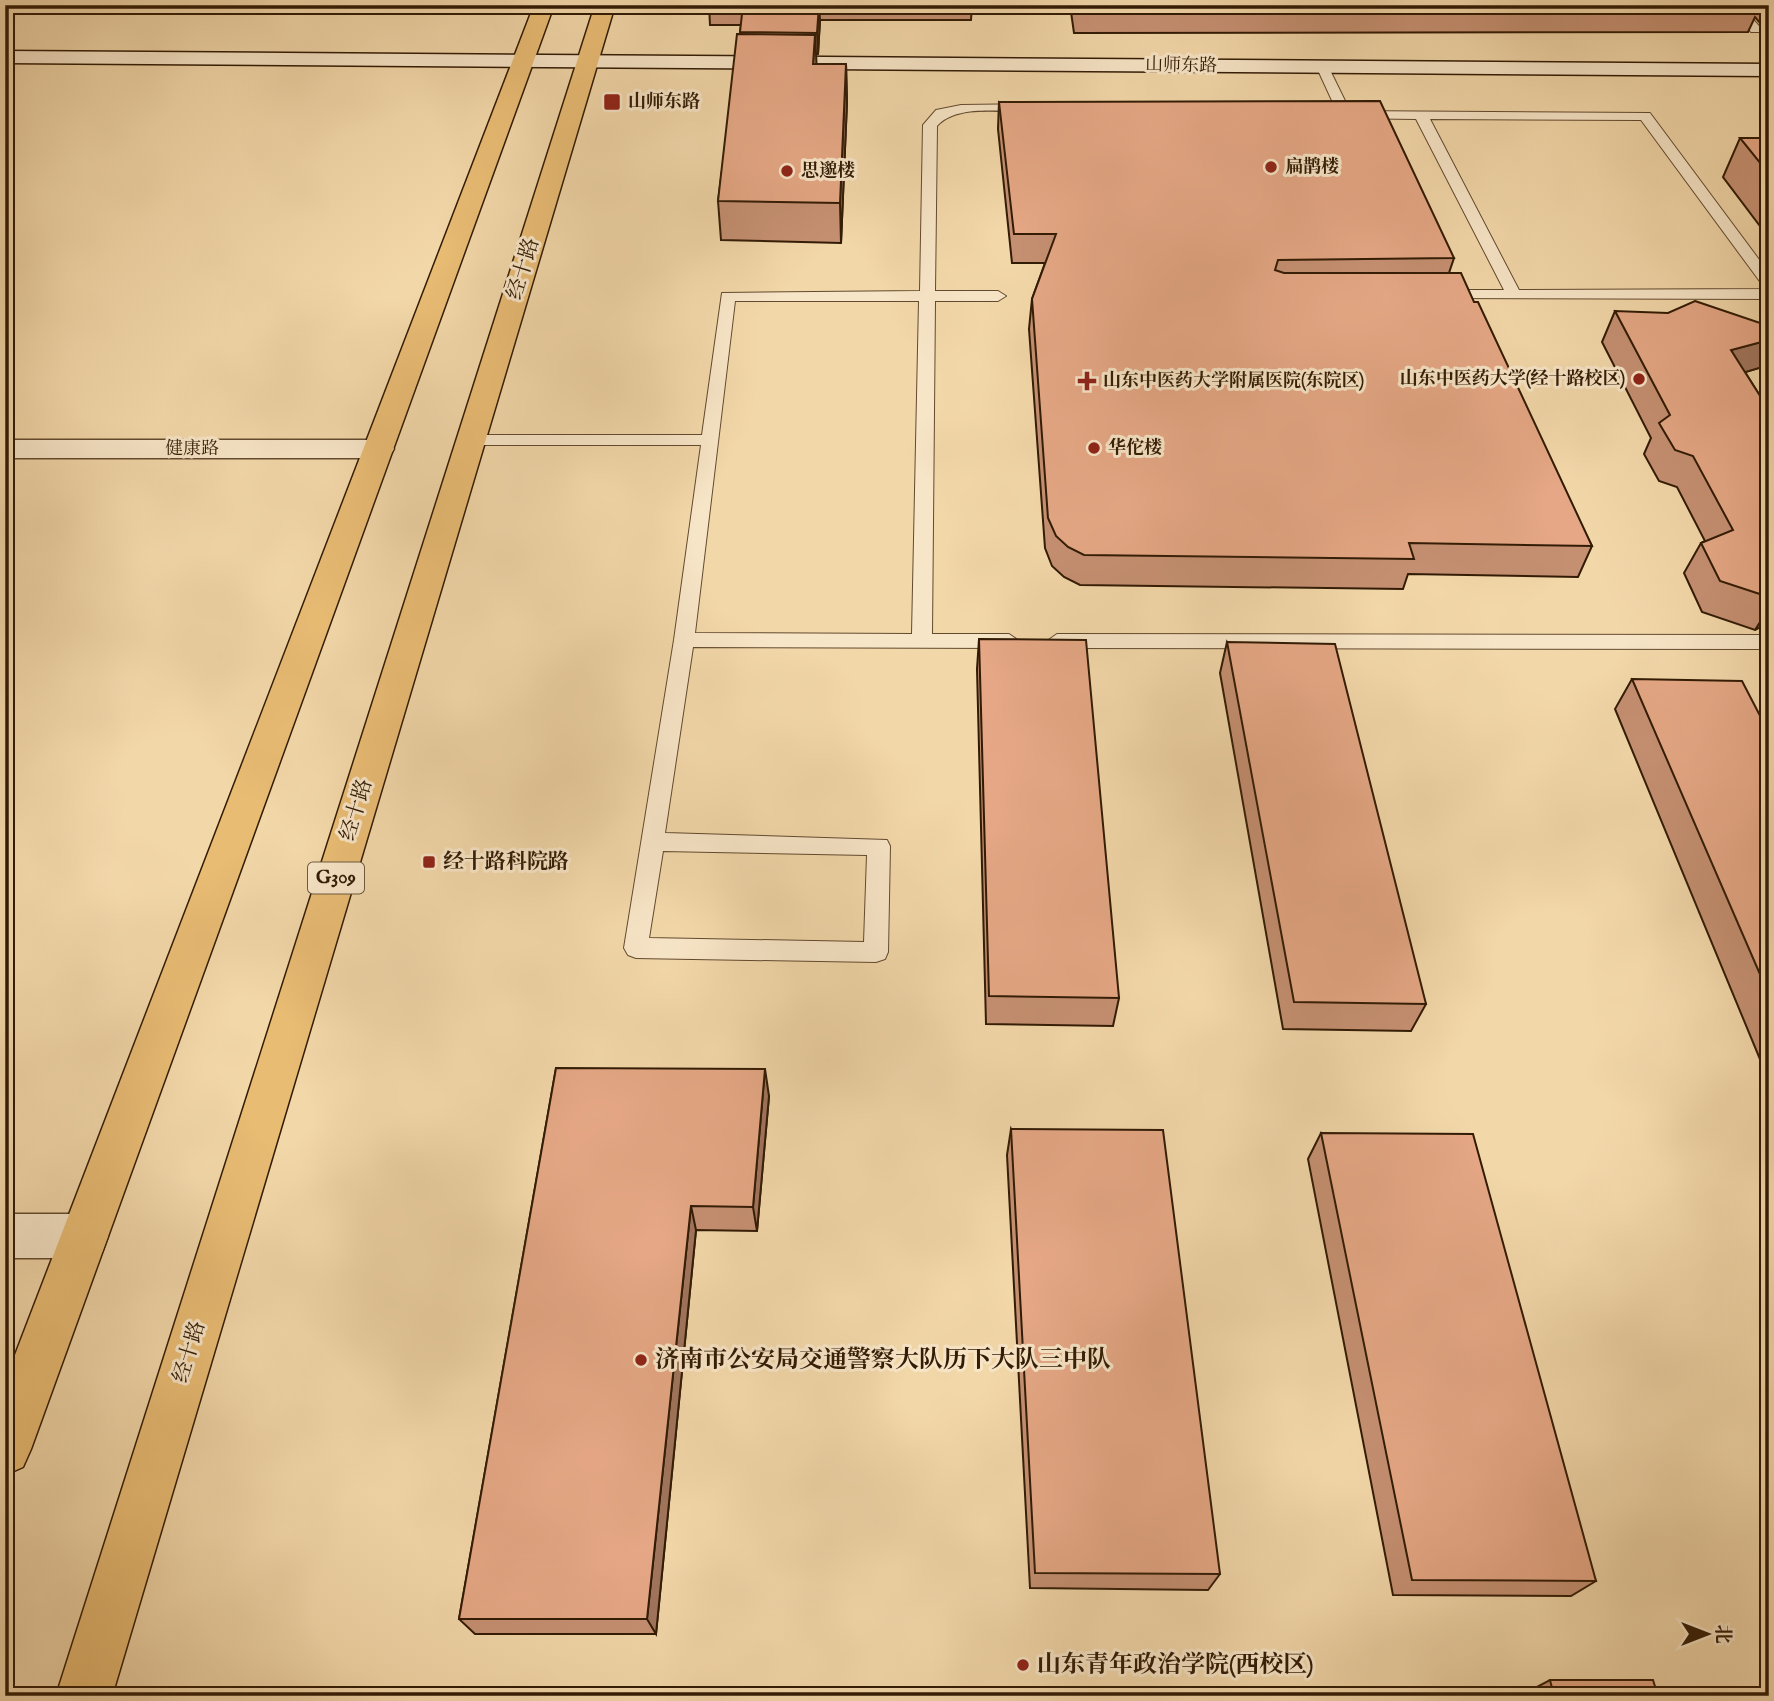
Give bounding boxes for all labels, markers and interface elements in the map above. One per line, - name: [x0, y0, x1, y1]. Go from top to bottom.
- street label: 山师东路: [1145, 54, 1217, 78]
- place label: 山师东路: [628, 91, 700, 114]
- marker: 山师东路: [602, 92, 622, 112]
- place label: 扁鹊楼: [1285, 156, 1339, 179]
- marker: 扁鹊楼: [1263, 159, 1279, 175]
- place label: 思邈楼: [801, 160, 855, 183]
- marker: 思邈楼: [779, 163, 795, 179]
- street label: 经十路: [502, 235, 546, 303]
- place label: 山东中医药大学(经十路校区): [1400, 368, 1625, 391]
- place label: 山东中医药大学附属医院(东院区): [1103, 370, 1364, 393]
- marker: 山东中医药大学附属医院(东院区): [1077, 371, 1097, 391]
- marker: 山东中医药大学(经十路校区): [1631, 371, 1647, 387]
- place label: 华佗楼: [1108, 437, 1162, 460]
- street label: 健康路: [165, 438, 219, 461]
- marker: 华佗楼: [1086, 440, 1102, 456]
- street label: 经十路: [335, 776, 379, 844]
- place label: 经十路科院路: [443, 849, 569, 876]
- marker: 经十路科院路: [421, 854, 437, 870]
- road number: G309: [308, 862, 364, 894]
- street label: 经十路: [168, 1318, 212, 1386]
- place label: 济南市公安局交通警察大队历下大队三中队: [655, 1345, 1111, 1376]
- marker: 济南市公安局交通警察大队历下大队三中队: [633, 1352, 649, 1368]
- north arrow: [1672, 1600, 1742, 1670]
- text: 北: [1710, 1624, 1734, 1644]
- place label: 山东青年政治学院(西校区): [1037, 1650, 1313, 1681]
- marker: 山东青年政治学院(西校区): [1015, 1657, 1031, 1673]

